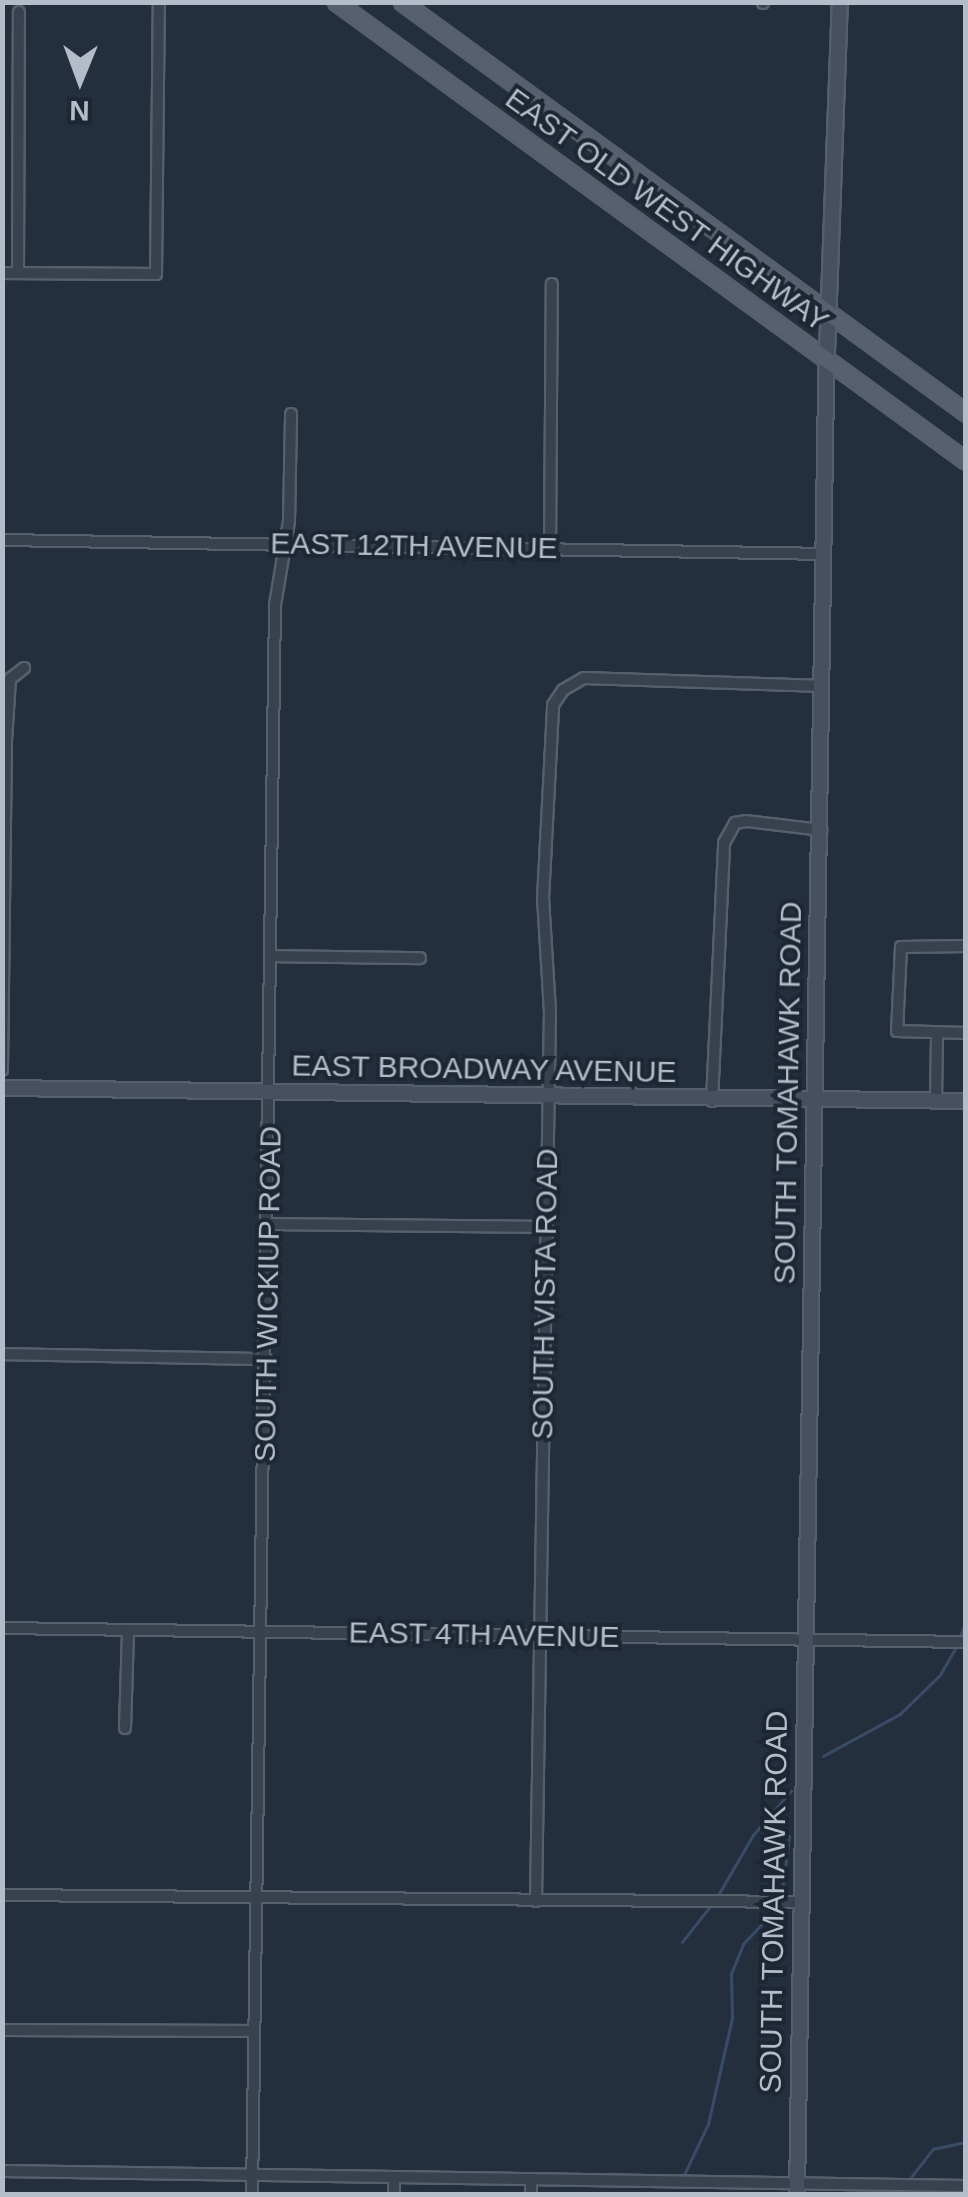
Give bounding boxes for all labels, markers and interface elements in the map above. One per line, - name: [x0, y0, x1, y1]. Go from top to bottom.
- north arrow: [30, 30, 130, 130]
- street label: EAST OLD WEST HIGHWAY: [498, 80, 836, 340]
- text: N: [69, 95, 90, 126]
- street label: EAST 12TH AVENUE: [269, 525, 559, 567]
- street label: SOUTH TOMAHAWK ROAD: [767, 901, 809, 1285]
- street label: EAST BROADWAY AVENUE: [290, 1048, 678, 1090]
- street label: SOUTH WICKIUP ROAD: [247, 1125, 289, 1463]
- street label: SOUTH VISTA ROAD: [524, 1147, 566, 1441]
- street label: EAST 4TH AVENUE: [347, 1615, 621, 1655]
- street label: SOUTH TOMAHAWK ROAD: [753, 1710, 795, 2094]

